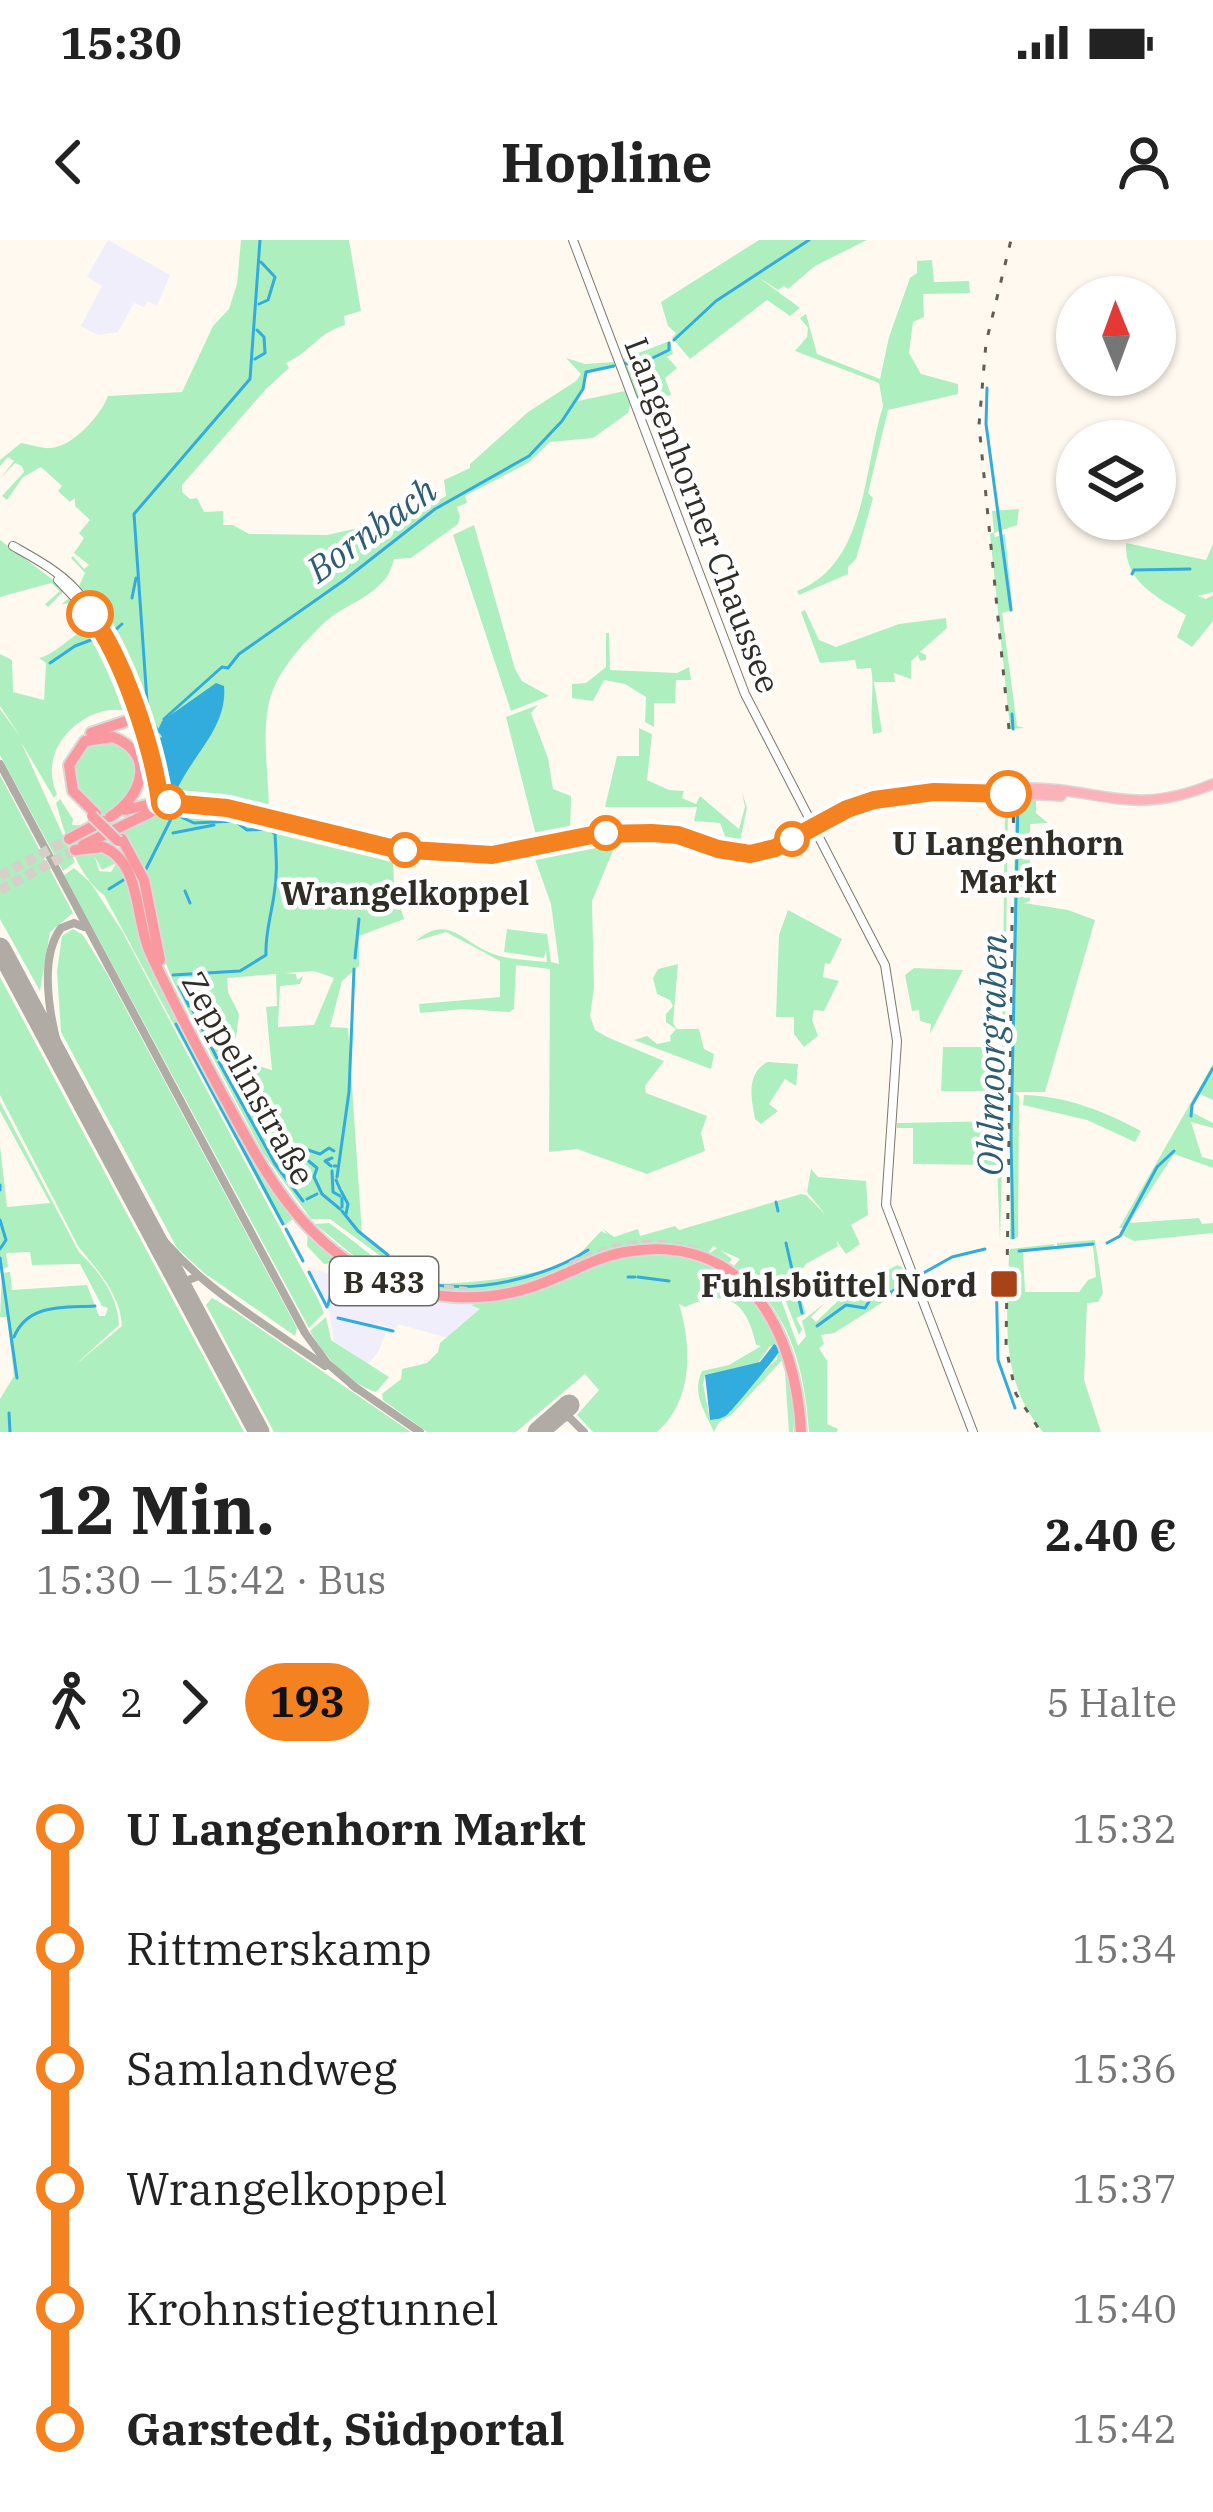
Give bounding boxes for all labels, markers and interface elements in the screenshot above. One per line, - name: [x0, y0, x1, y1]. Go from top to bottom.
- text: 15:30: [60, 13, 182, 71]
- text: Hopline: [501, 127, 712, 197]
- icon: back: [36, 129, 102, 195]
- icon: person: [1111, 129, 1177, 195]
- north arrow: [1056, 276, 1176, 396]
- map controls: [1056, 276, 1176, 540]
- street label: Langenhorner Chaussee: [615, 331, 791, 699]
- button: layers: [1056, 420, 1176, 540]
- water label: Bornbach: [296, 466, 445, 593]
- unlabelled marker: [68, 592, 112, 636]
- marker: U Langenhorn Markt: [986, 772, 1030, 816]
- unlabelled marker: [153, 786, 185, 818]
- unlabelled marker: [590, 817, 622, 849]
- place label: U Langenhorn Markt: [892, 821, 1124, 902]
- unlabelled marker: [776, 823, 808, 855]
- marker: Wrangelkoppel: [389, 834, 421, 866]
- place label: Wrangelkoppel: [281, 871, 529, 914]
- water label: Ohlmoorgraben: [965, 933, 1017, 1177]
- street label: Zeppelinstraße: [173, 964, 325, 1192]
- road number: B 433: [330, 1257, 438, 1305]
- place label: Fuhlsbüttel Nord: [701, 1263, 977, 1306]
- marker: Fuhlsbüttel Nord: [988, 1268, 1020, 1300]
- text: 12 Min.: [36, 1466, 275, 1552]
- text: 2.40 €: [1045, 1505, 1177, 1563]
- text: 15:30 – 15:42 · Bus: [36, 1554, 386, 1605]
- icon: walk: [36, 1669, 102, 1735]
- icon: forward: [161, 1669, 227, 1735]
- text: 193: [269, 1674, 345, 1729]
- text: 2: [120, 1677, 143, 1728]
- text: 5 Halte: [1046, 1677, 1177, 1728]
- text: U Langenhorn Markt: [126, 1799, 586, 1857]
- text: 15:32: [1072, 1803, 1177, 1854]
- text: Rittmerskamp: [126, 1919, 432, 1977]
- text: 15:34: [1072, 1923, 1177, 1974]
- text: Samlandweg: [126, 2039, 397, 2097]
- text: 15:36: [1072, 2043, 1177, 2094]
- text: Wrangelkoppel: [126, 2159, 448, 2217]
- text: 15:37: [1072, 2163, 1177, 2214]
- text: Krohnstiegtunnel: [126, 2279, 499, 2337]
- text: 15:40: [1072, 2283, 1177, 2334]
- text: Garstedt, Südportal: [126, 2399, 565, 2457]
- text: 15:42: [1072, 2403, 1177, 2454]

